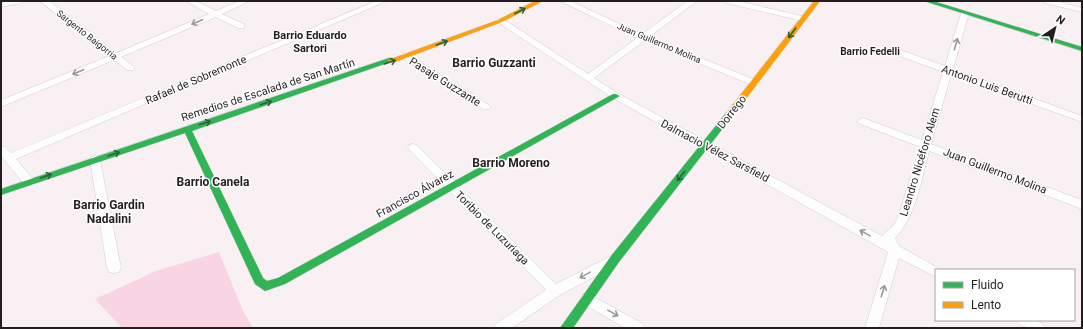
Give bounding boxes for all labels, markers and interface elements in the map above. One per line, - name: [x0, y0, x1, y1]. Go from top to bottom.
- one-way arrow: [514, 7, 526, 14]
- street label: Sargento Baigorria: [55, 8, 119, 62]
- north arrow: [1035, 8, 1075, 48]
- text: N: [1054, 13, 1068, 28]
- one-way arrow: [192, 18, 204, 26]
- street label: Juan Guillermo Molina: [616, 21, 702, 65]
- one-way arrow: [788, 27, 796, 38]
- district label: Barrio Eduardo Sartori: [273, 29, 347, 55]
- one-way arrow: [435, 38, 447, 46]
- one-way arrow: [953, 38, 960, 51]
- district label: Barrio Fedelli: [840, 46, 900, 57]
- street label: Rafael de Sobremonte: [144, 53, 249, 107]
- street label: Pasaje Guzzante: [407, 55, 483, 109]
- street label: Remedios de Escalada de San Martín: [180, 56, 356, 124]
- district label: Barrio Guzzanti: [452, 56, 536, 70]
- one-way arrow: [383, 57, 395, 65]
- street label: Antonio Luis Berutti: [940, 62, 1034, 108]
- one-way arrow: [72, 68, 84, 76]
- street label: Dorrego: [715, 93, 749, 131]
- one-way arrow: [260, 99, 273, 106]
- street label: Leandro Nicéforo Alem: [897, 106, 943, 218]
- street label: Dalmacio Vélez Sarsfield: [659, 117, 771, 185]
- one-way arrow: [199, 119, 212, 126]
- street label: Juan Guillermo Molina: [941, 145, 1049, 197]
- one-way arrow: [107, 150, 120, 157]
- district label: Barrio Moreno: [472, 156, 550, 170]
- street label: Francisco Álvarez: [374, 167, 456, 221]
- one-way arrow: [677, 171, 686, 182]
- one-way arrow: [40, 172, 52, 180]
- district label: Barrio Canela: [177, 175, 250, 189]
- street label: Toribio de Luzuriaga: [452, 188, 532, 268]
- district label: Barrio Gardin Nadalini: [73, 198, 145, 226]
- one-way arrow: [859, 229, 871, 237]
- legend: [935, 269, 1075, 321]
- one-way arrow: [579, 272, 591, 279]
- text: Fluido: [971, 278, 1004, 292]
- one-way arrow: [880, 284, 887, 297]
- text: Lento: [971, 298, 1001, 312]
- one-way arrow: [607, 310, 619, 318]

